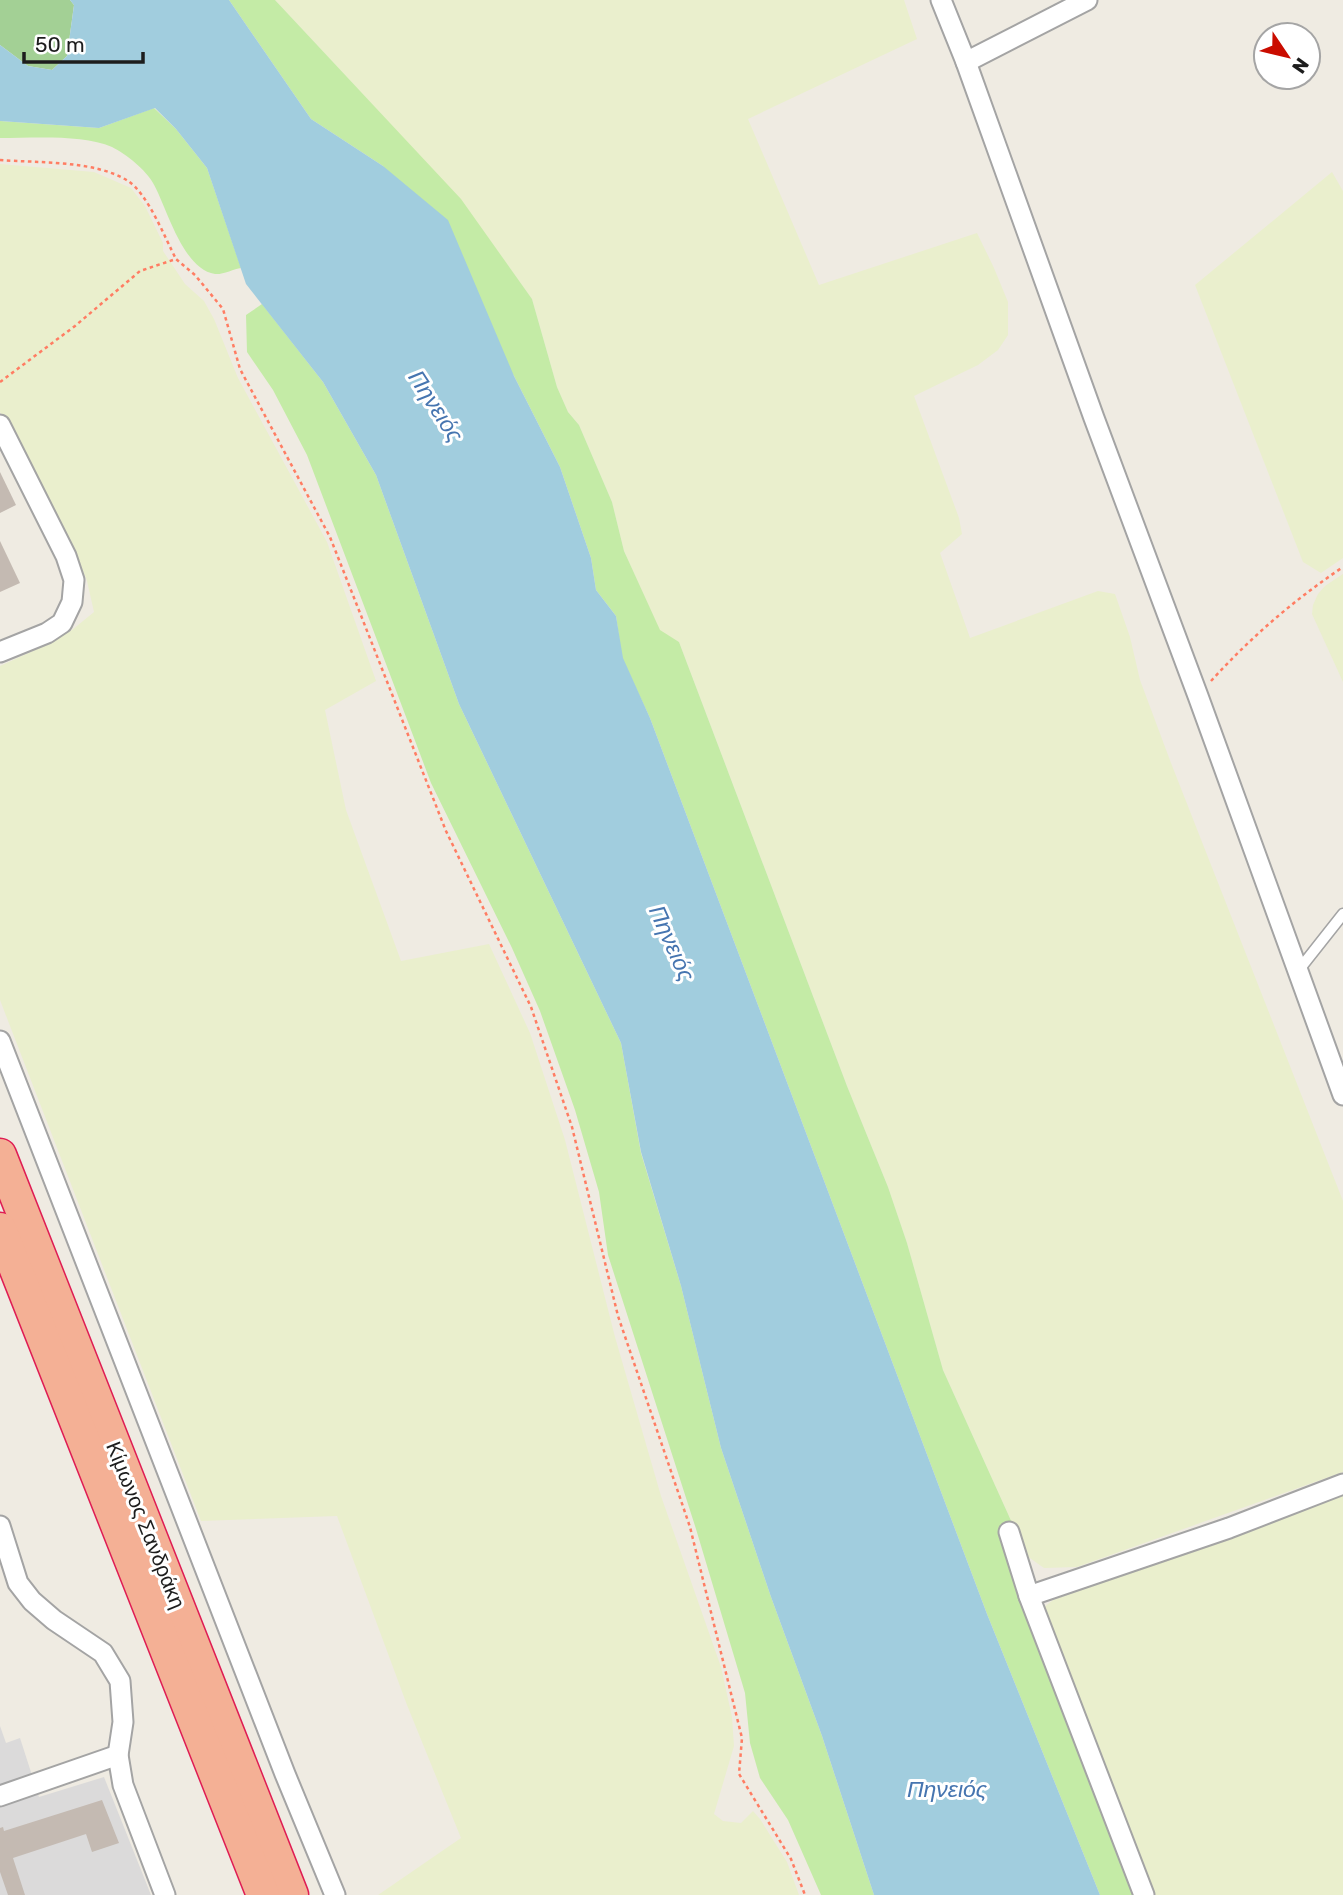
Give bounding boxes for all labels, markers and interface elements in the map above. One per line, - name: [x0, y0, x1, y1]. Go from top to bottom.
- scale bar: [24, 21, 144, 65]
- north arrow: [1252, 21, 1322, 91]
- text: 50 m: [35, 32, 85, 57]
- text: N: [1287, 53, 1314, 78]
- water label: Πηνειός: [402, 365, 470, 448]
- water label: Πηνειός: [643, 901, 701, 986]
- street label: Κίμωνος Σανδράκη: [101, 1438, 191, 1612]
- water label: Πηνειός: [907, 1775, 988, 1803]

